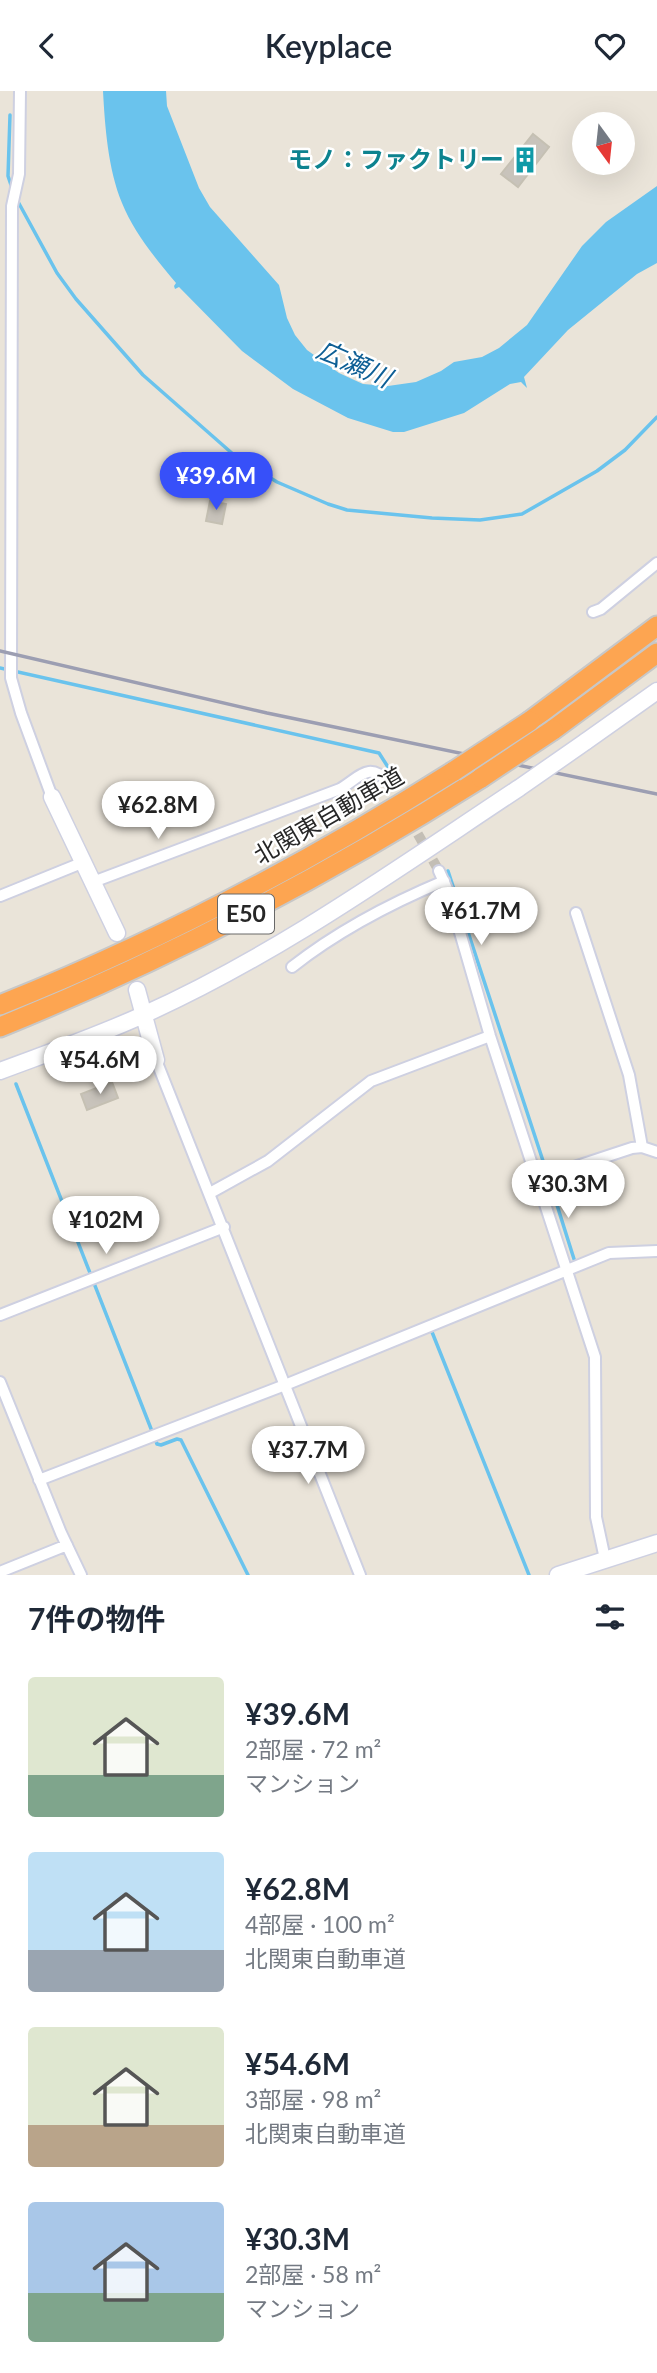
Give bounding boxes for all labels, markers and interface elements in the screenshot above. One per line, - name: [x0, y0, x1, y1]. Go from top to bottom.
- text: Keyplace: [265, 26, 392, 65]
- icon: back: [28, 27, 66, 65]
- icon: heart: [591, 27, 629, 65]
- north arrow: [572, 112, 635, 175]
- map controls: [572, 112, 635, 175]
- place label: モノ：ファクトリー: [288, 144, 504, 173]
- building icon: モノ：ファクトリー: [510, 145, 540, 175]
- water label: 広瀬川: [312, 333, 399, 395]
- pin: ¥39.6M: [159, 453, 273, 512]
- text: ¥39.6M: [176, 461, 256, 489]
- street label: 北関東自動車道: [248, 760, 408, 869]
- pin: ¥62.8M: [101, 781, 215, 841]
- text: ¥62.8M: [118, 790, 198, 818]
- pin: ¥61.7M: [424, 887, 538, 947]
- road number: E50: [218, 895, 274, 933]
- text: ¥61.7M: [441, 896, 521, 924]
- pin: ¥54.6M: [43, 1037, 157, 1096]
- text: ¥54.6M: [60, 1045, 140, 1073]
- pin: ¥30.3M: [511, 1161, 625, 1220]
- text: ¥30.3M: [528, 1169, 608, 1197]
- pin: ¥102M: [57, 1197, 155, 1256]
- text: ¥102M: [68, 1205, 144, 1233]
- pin: ¥37.7M: [251, 1427, 365, 1486]
- text: ¥37.7M: [268, 1435, 348, 1463]
- icon: filters: [591, 1598, 629, 1636]
- text: 7件の物件: [28, 1600, 165, 1636]
- text: ¥39.6M: [245, 1695, 350, 1731]
- icon: home: [84, 1705, 168, 1789]
- text: 2部屋 · 72 m²: [245, 1735, 381, 1763]
- text: マンション: [245, 1769, 360, 1797]
- text: ¥62.8M: [245, 1870, 350, 1906]
- icon: home: [84, 1880, 168, 1964]
- text: 4部屋 · 100 m²: [245, 1910, 395, 1938]
- text: 北関東自動車道: [245, 1944, 406, 1972]
- text: ¥54.6M: [245, 2045, 350, 2081]
- icon: home: [84, 2055, 168, 2139]
- text: 3部屋 · 98 m²: [245, 2085, 381, 2113]
- text: 北関東自動車道: [245, 2119, 406, 2147]
- text: ¥30.3M: [245, 2220, 350, 2256]
- icon: home: [84, 2230, 168, 2314]
- text: 2部屋 · 58 m²: [245, 2260, 381, 2288]
- text: マンション: [245, 2294, 360, 2322]

